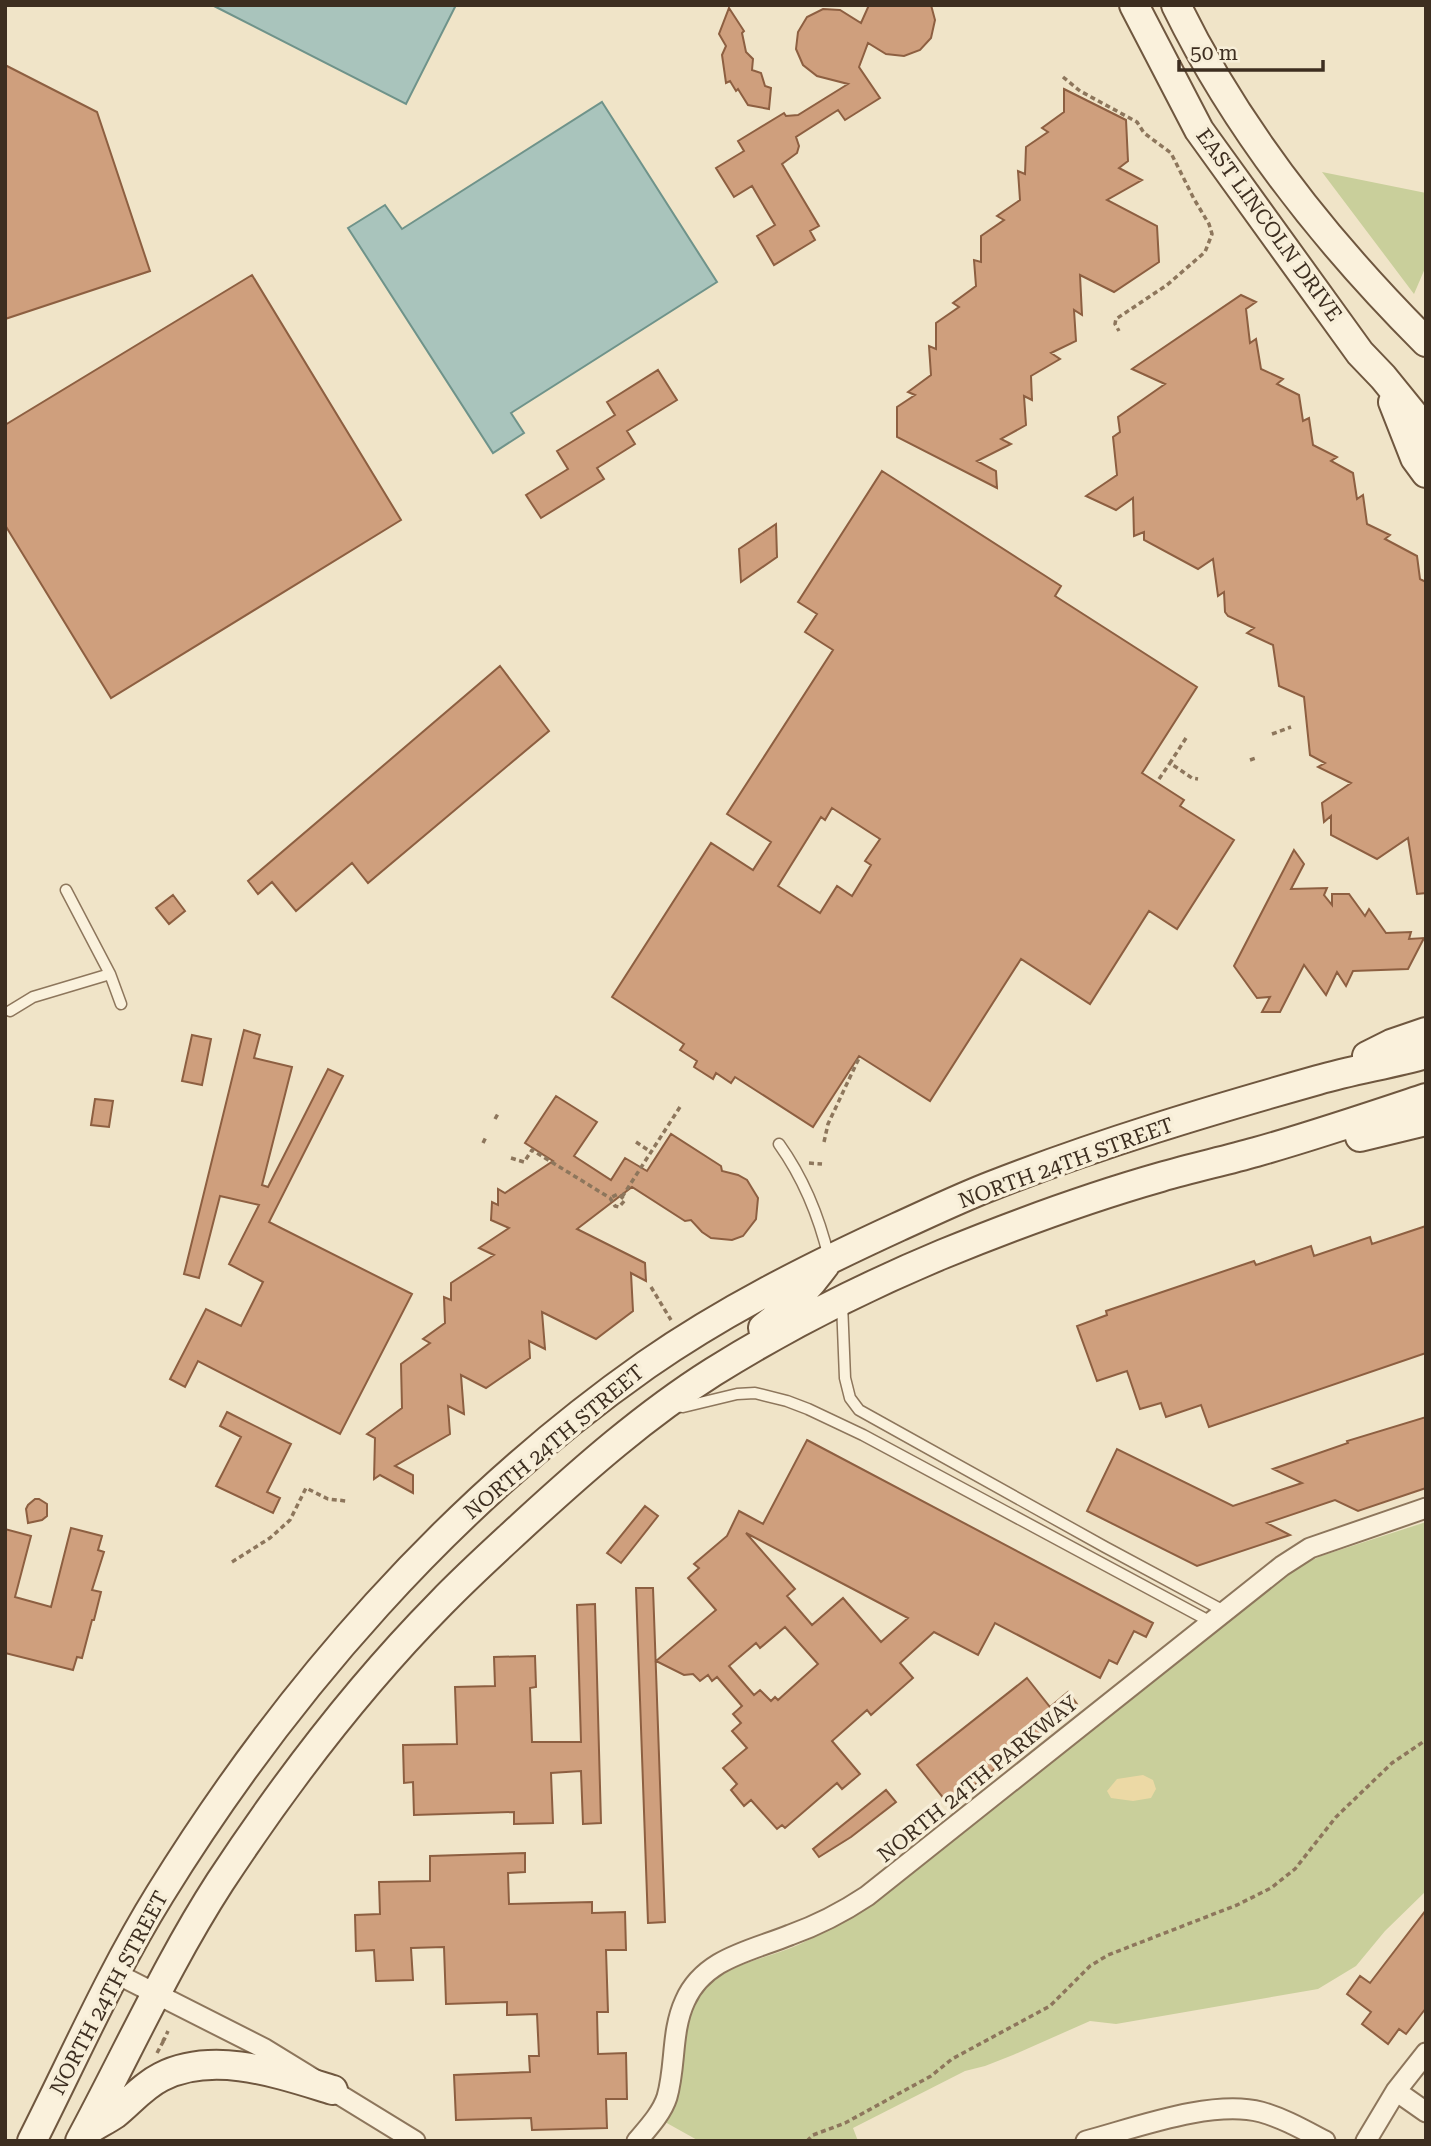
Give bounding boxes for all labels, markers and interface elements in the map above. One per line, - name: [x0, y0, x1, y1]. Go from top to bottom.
- scale bar: [1179, 28, 1322, 72]
- text: 50 m: [1190, 41, 1238, 65]
- street label: EAST LINCOLN DRIVE: [1191, 124, 1347, 326]
- street label: NORTH 24TH STREET: [955, 1113, 1177, 1213]
- street label: NORTH 24TH STREET: [459, 1360, 649, 1524]
- street label: NORTH 24TH PARKWAY: [873, 1690, 1083, 1867]
- street label: NORTH 24TH STREET: [45, 1887, 173, 2099]

